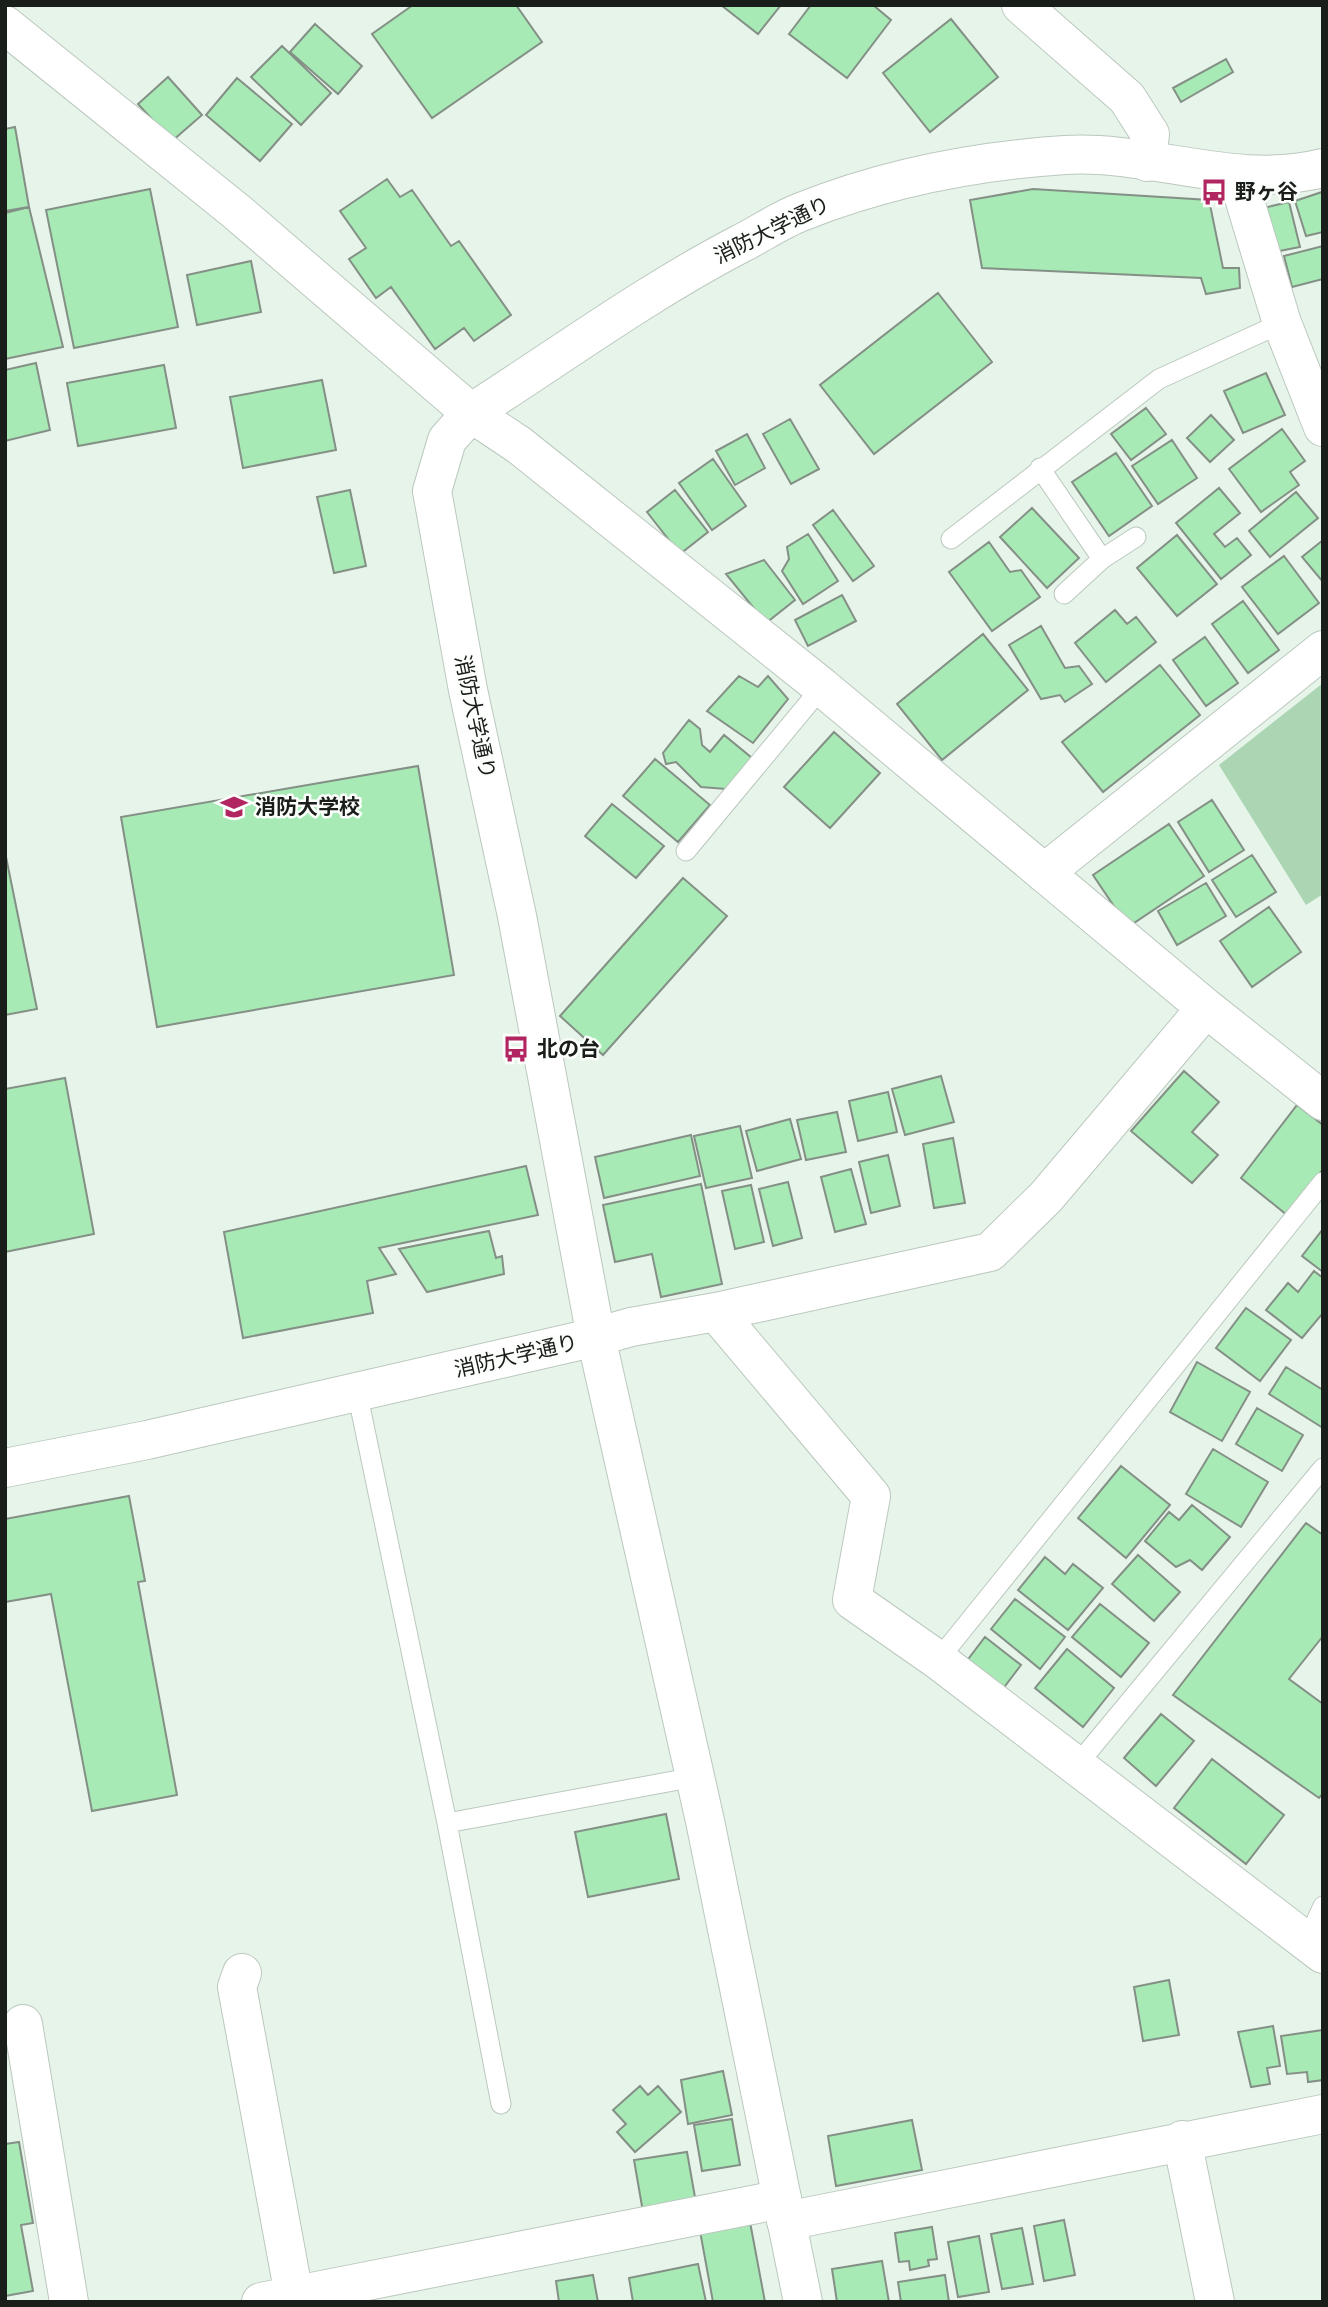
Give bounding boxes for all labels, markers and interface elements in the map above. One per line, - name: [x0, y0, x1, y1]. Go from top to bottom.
- bus stop icon: 野ヶ谷: [1199, 177, 1229, 207]
- place label: 野ヶ谷: [1235, 177, 1298, 207]
- street label: 消防大学通り: [709, 189, 835, 271]
- street label: 消防大学通り: [447, 652, 503, 782]
- school or university icon: 消防大学校: [219, 792, 249, 822]
- place label: 消防大学校: [255, 792, 360, 822]
- bus stop icon: 北の台: [501, 1034, 531, 1064]
- place label: 北の台: [537, 1034, 600, 1064]
- street label: 消防大学通り: [451, 1327, 581, 1385]

